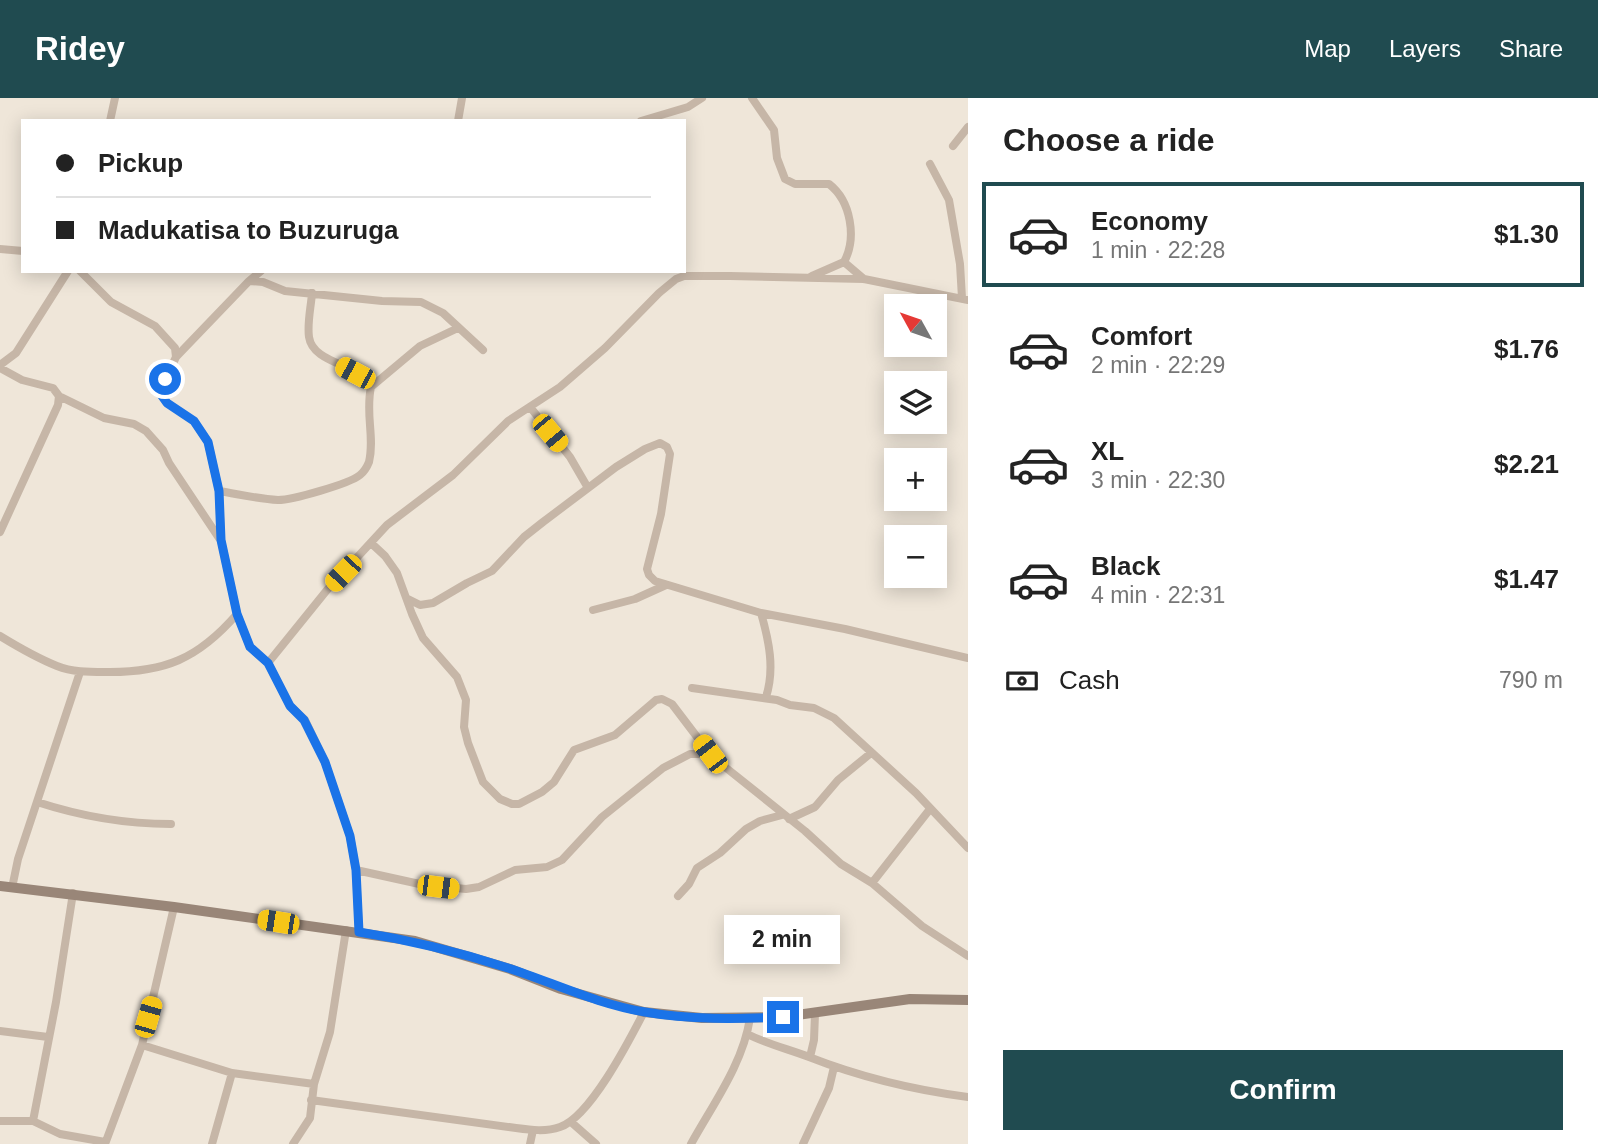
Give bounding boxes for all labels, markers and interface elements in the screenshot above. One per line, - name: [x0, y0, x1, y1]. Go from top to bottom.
- text: Ridey: [35, 30, 125, 67]
- text: Map: [1304, 35, 1351, 62]
- text: Layers: [1389, 35, 1461, 62]
- text: Share: [1499, 35, 1563, 62]
- text: Choose a ride: [1003, 122, 1215, 158]
- text: Pickup: [98, 148, 183, 178]
- icon: car: [1007, 203, 1070, 266]
- text: Economy: [1091, 206, 1208, 236]
- text: Madukatisa to Buzuruga: [98, 215, 398, 245]
- text: $1.30: [1494, 219, 1559, 249]
- text: 1 min · 22:28: [1091, 237, 1225, 263]
- north arrow: [884, 294, 947, 357]
- map controls: [884, 294, 947, 588]
- icon: car: [1007, 318, 1070, 381]
- text: Comfort: [1091, 321, 1192, 351]
- text: $1.76: [1494, 334, 1559, 364]
- text: 2 min · 22:29: [1091, 352, 1225, 378]
- car: [332, 354, 379, 392]
- route start: [149, 363, 181, 395]
- button: layers: [884, 371, 947, 434]
- car: [529, 410, 572, 456]
- icon: car: [1007, 433, 1070, 496]
- text: XL: [1091, 436, 1124, 466]
- button: +: [884, 448, 947, 511]
- text: $2.21: [1494, 449, 1559, 479]
- text: 3 min · 22:30: [1091, 467, 1225, 493]
- button: −: [884, 525, 947, 588]
- icon: car: [1007, 548, 1070, 611]
- car: [321, 551, 366, 595]
- text: Black: [1091, 551, 1160, 581]
- text: $1.47: [1494, 564, 1559, 594]
- text: 4 min · 22:31: [1091, 582, 1225, 608]
- icon: cash: [1003, 662, 1041, 700]
- text: Cash: [1059, 665, 1120, 695]
- text: 790 m: [1499, 667, 1563, 693]
- car: [689, 731, 732, 777]
- car: [416, 874, 461, 900]
- car: [256, 908, 301, 936]
- callout: 2 min: [725, 916, 841, 964]
- text: 2 min: [752, 926, 812, 952]
- car: [133, 994, 164, 1040]
- route end: [767, 1001, 799, 1033]
- button: Confirm: [1003, 1050, 1563, 1130]

